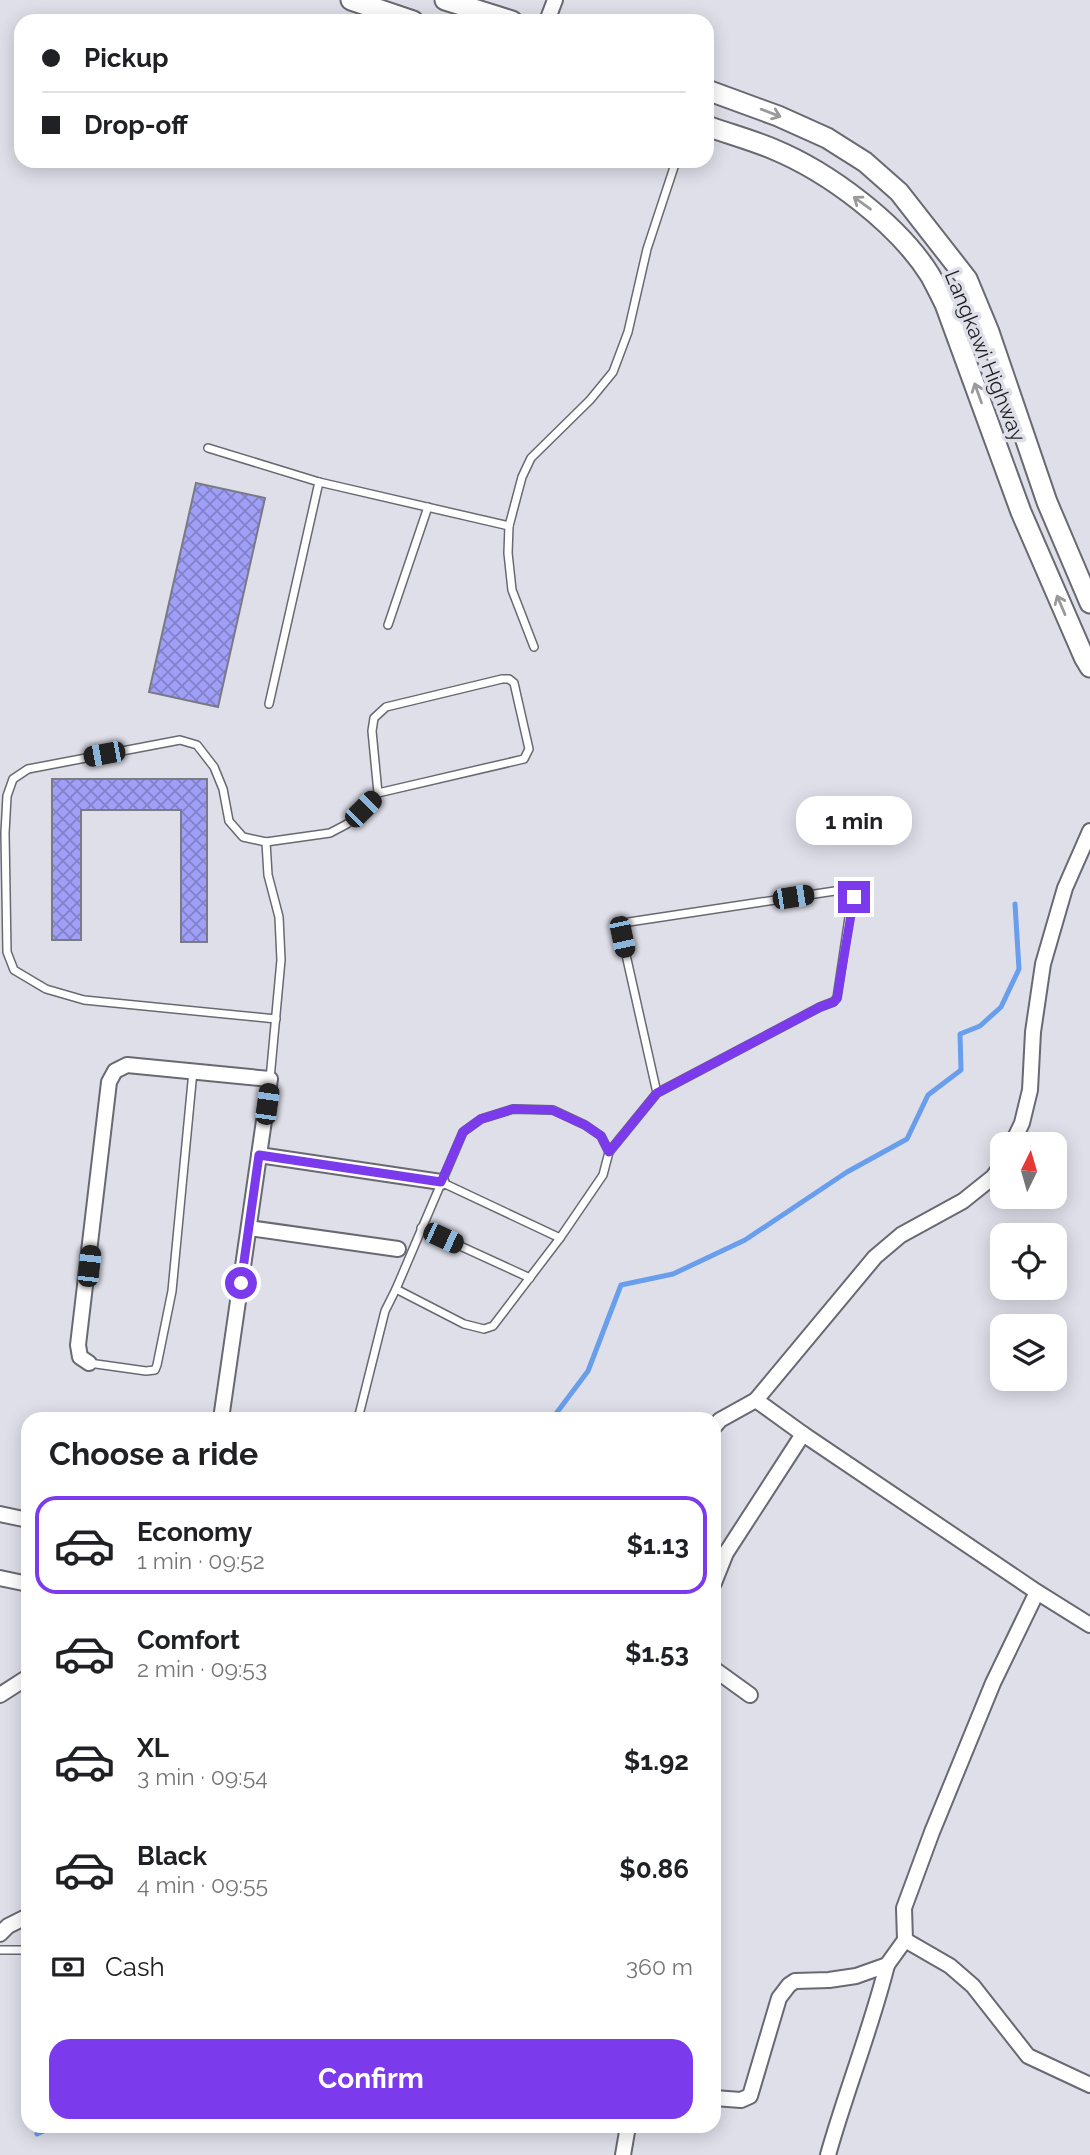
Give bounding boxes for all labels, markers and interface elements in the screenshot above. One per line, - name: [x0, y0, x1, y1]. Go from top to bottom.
- text: Pickup: [84, 43, 169, 73]
- one-way arrow: [760, 108, 782, 121]
- text: Drop-off: [84, 110, 188, 140]
- one-way arrow: [852, 196, 871, 211]
- street label: Langkawi Highway: [940, 267, 1031, 445]
- one-way arrow: [971, 383, 983, 405]
- one-way arrow: [1054, 595, 1067, 616]
- car: [82, 740, 127, 768]
- car: [341, 787, 386, 831]
- callout: 1 min: [796, 796, 912, 844]
- text: 1 min: [825, 807, 883, 834]
- route end: [838, 881, 870, 913]
- car: [771, 883, 816, 911]
- car: [608, 914, 637, 960]
- car: [254, 1082, 281, 1126]
- north arrow: [990, 1132, 1068, 1209]
- map controls: [990, 1132, 1067, 1391]
- car: [420, 1220, 467, 1256]
- button: locate: [990, 1223, 1067, 1300]
- car: [77, 1244, 102, 1288]
- route start: [225, 1267, 257, 1299]
- button: layers: [990, 1314, 1067, 1391]
- text: Choose a ride: [49, 1435, 258, 1472]
- icon: car: [53, 1514, 116, 1577]
- text: Economy: [137, 1517, 252, 1547]
- text: $1.13: [626, 1530, 689, 1560]
- text: 1 min · 09:52: [137, 1547, 265, 1574]
- icon: car: [53, 1622, 116, 1685]
- text: Comfort: [137, 1625, 240, 1655]
- text: $1.53: [625, 1638, 689, 1668]
- text: 2 min · 09:53: [137, 1655, 267, 1682]
- icon: car: [53, 1730, 116, 1793]
- text: XL: [137, 1733, 169, 1763]
- text: $1.92: [624, 1746, 689, 1776]
- text: 3 min · 09:54: [137, 1763, 268, 1790]
- icon: car: [53, 1838, 116, 1901]
- text: Black: [137, 1841, 207, 1871]
- text: $0.86: [619, 1854, 689, 1884]
- text: 4 min · 09:55: [137, 1871, 268, 1898]
- icon: cash: [49, 1948, 87, 1986]
- text: Cash: [105, 1952, 165, 1982]
- text: 360 m: [626, 1953, 693, 1980]
- button: Confirm: [49, 2039, 693, 2119]

